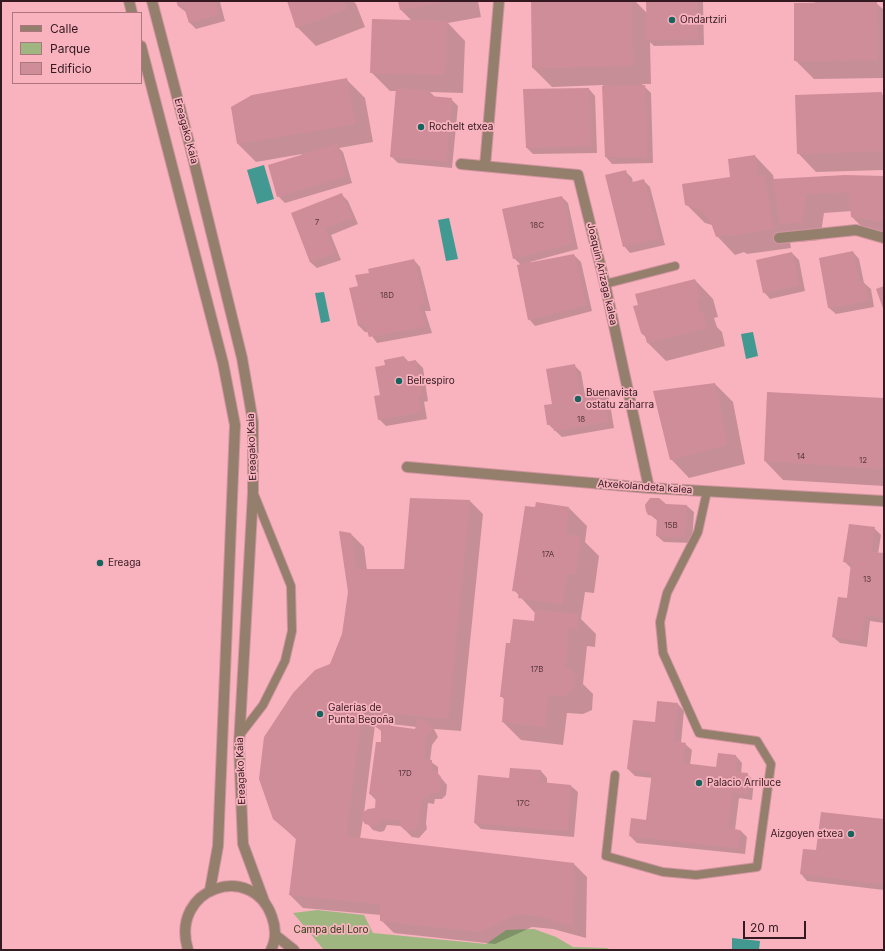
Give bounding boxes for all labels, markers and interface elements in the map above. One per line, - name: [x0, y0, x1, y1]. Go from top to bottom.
- legend: [12, 12, 142, 84]
- place label: Ondartziri: [680, 14, 727, 26]
- marker: Ondartziri: [667, 15, 677, 25]
- text: Calle: [50, 21, 78, 36]
- text: Parque: [50, 41, 90, 56]
- text: Edificio: [50, 61, 92, 76]
- street label: Ereagako Kaia: [171, 97, 201, 165]
- place label: Rochelt etxea: [429, 121, 493, 133]
- marker: Rochelt etxea: [416, 122, 426, 132]
- house number: 7: [315, 218, 319, 228]
- house number: 18C: [530, 221, 544, 231]
- street label: Joaquin Arizaga kalea: [584, 222, 620, 326]
- house number: 18D: [380, 291, 394, 301]
- place label: Belrespiro: [407, 375, 455, 387]
- marker: Belrespiro: [394, 376, 404, 386]
- place label: Buenavista ostatu zaharra: [586, 387, 654, 410]
- marker: Buenavista ostatu zaharra: [573, 394, 583, 404]
- street label: Ereagako Kaia: [245, 413, 259, 481]
- house number: 18: [577, 415, 585, 425]
- house number: 14: [797, 452, 805, 462]
- house number: 12: [859, 456, 867, 466]
- street label: Atxekolandeta kalea: [597, 478, 693, 496]
- house number: 15B: [664, 521, 678, 531]
- house number: 17A: [542, 550, 554, 560]
- place label: Ereaga: [108, 557, 141, 569]
- marker: Ereaga: [95, 558, 105, 568]
- house number: 13: [863, 575, 871, 585]
- house number: 17B: [530, 665, 544, 675]
- place label: Galerías de Punta Begoña: [328, 702, 394, 726]
- marker: Galerías de Punta Begoña: [315, 709, 325, 719]
- street label: Ereagako Kaia: [234, 737, 248, 805]
- house number: 17D: [398, 769, 412, 779]
- place label: Palacio Arriluce: [707, 777, 781, 789]
- marker: Palacio Arriluce: [694, 778, 704, 788]
- house number: 17C: [516, 799, 530, 809]
- place label: Aizgoyen etxea: [770, 828, 843, 840]
- marker: Aizgoyen etxea: [846, 829, 856, 839]
- scale bar: [745, 913, 808, 939]
- text: 20 m: [750, 920, 779, 935]
- park label: Campa del Loro: [294, 924, 368, 936]

